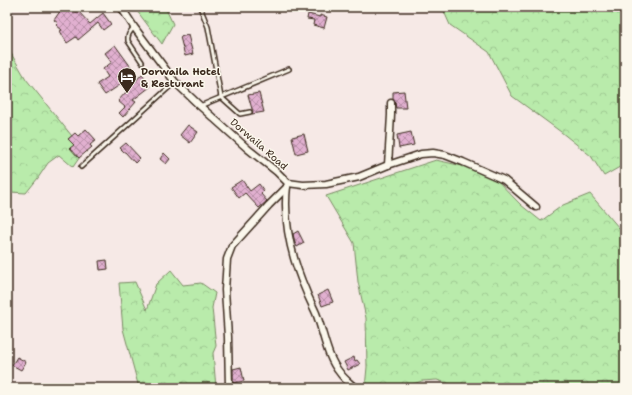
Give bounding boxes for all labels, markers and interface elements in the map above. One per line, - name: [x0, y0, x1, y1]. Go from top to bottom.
- place label: Dorwaila Hotel & Resturant: [141, 65, 221, 90]
- hotel icon: Dorwaila Hotel & Resturant: [116, 66, 138, 94]
- street label: Dorwaila Road: [227, 115, 291, 173]

